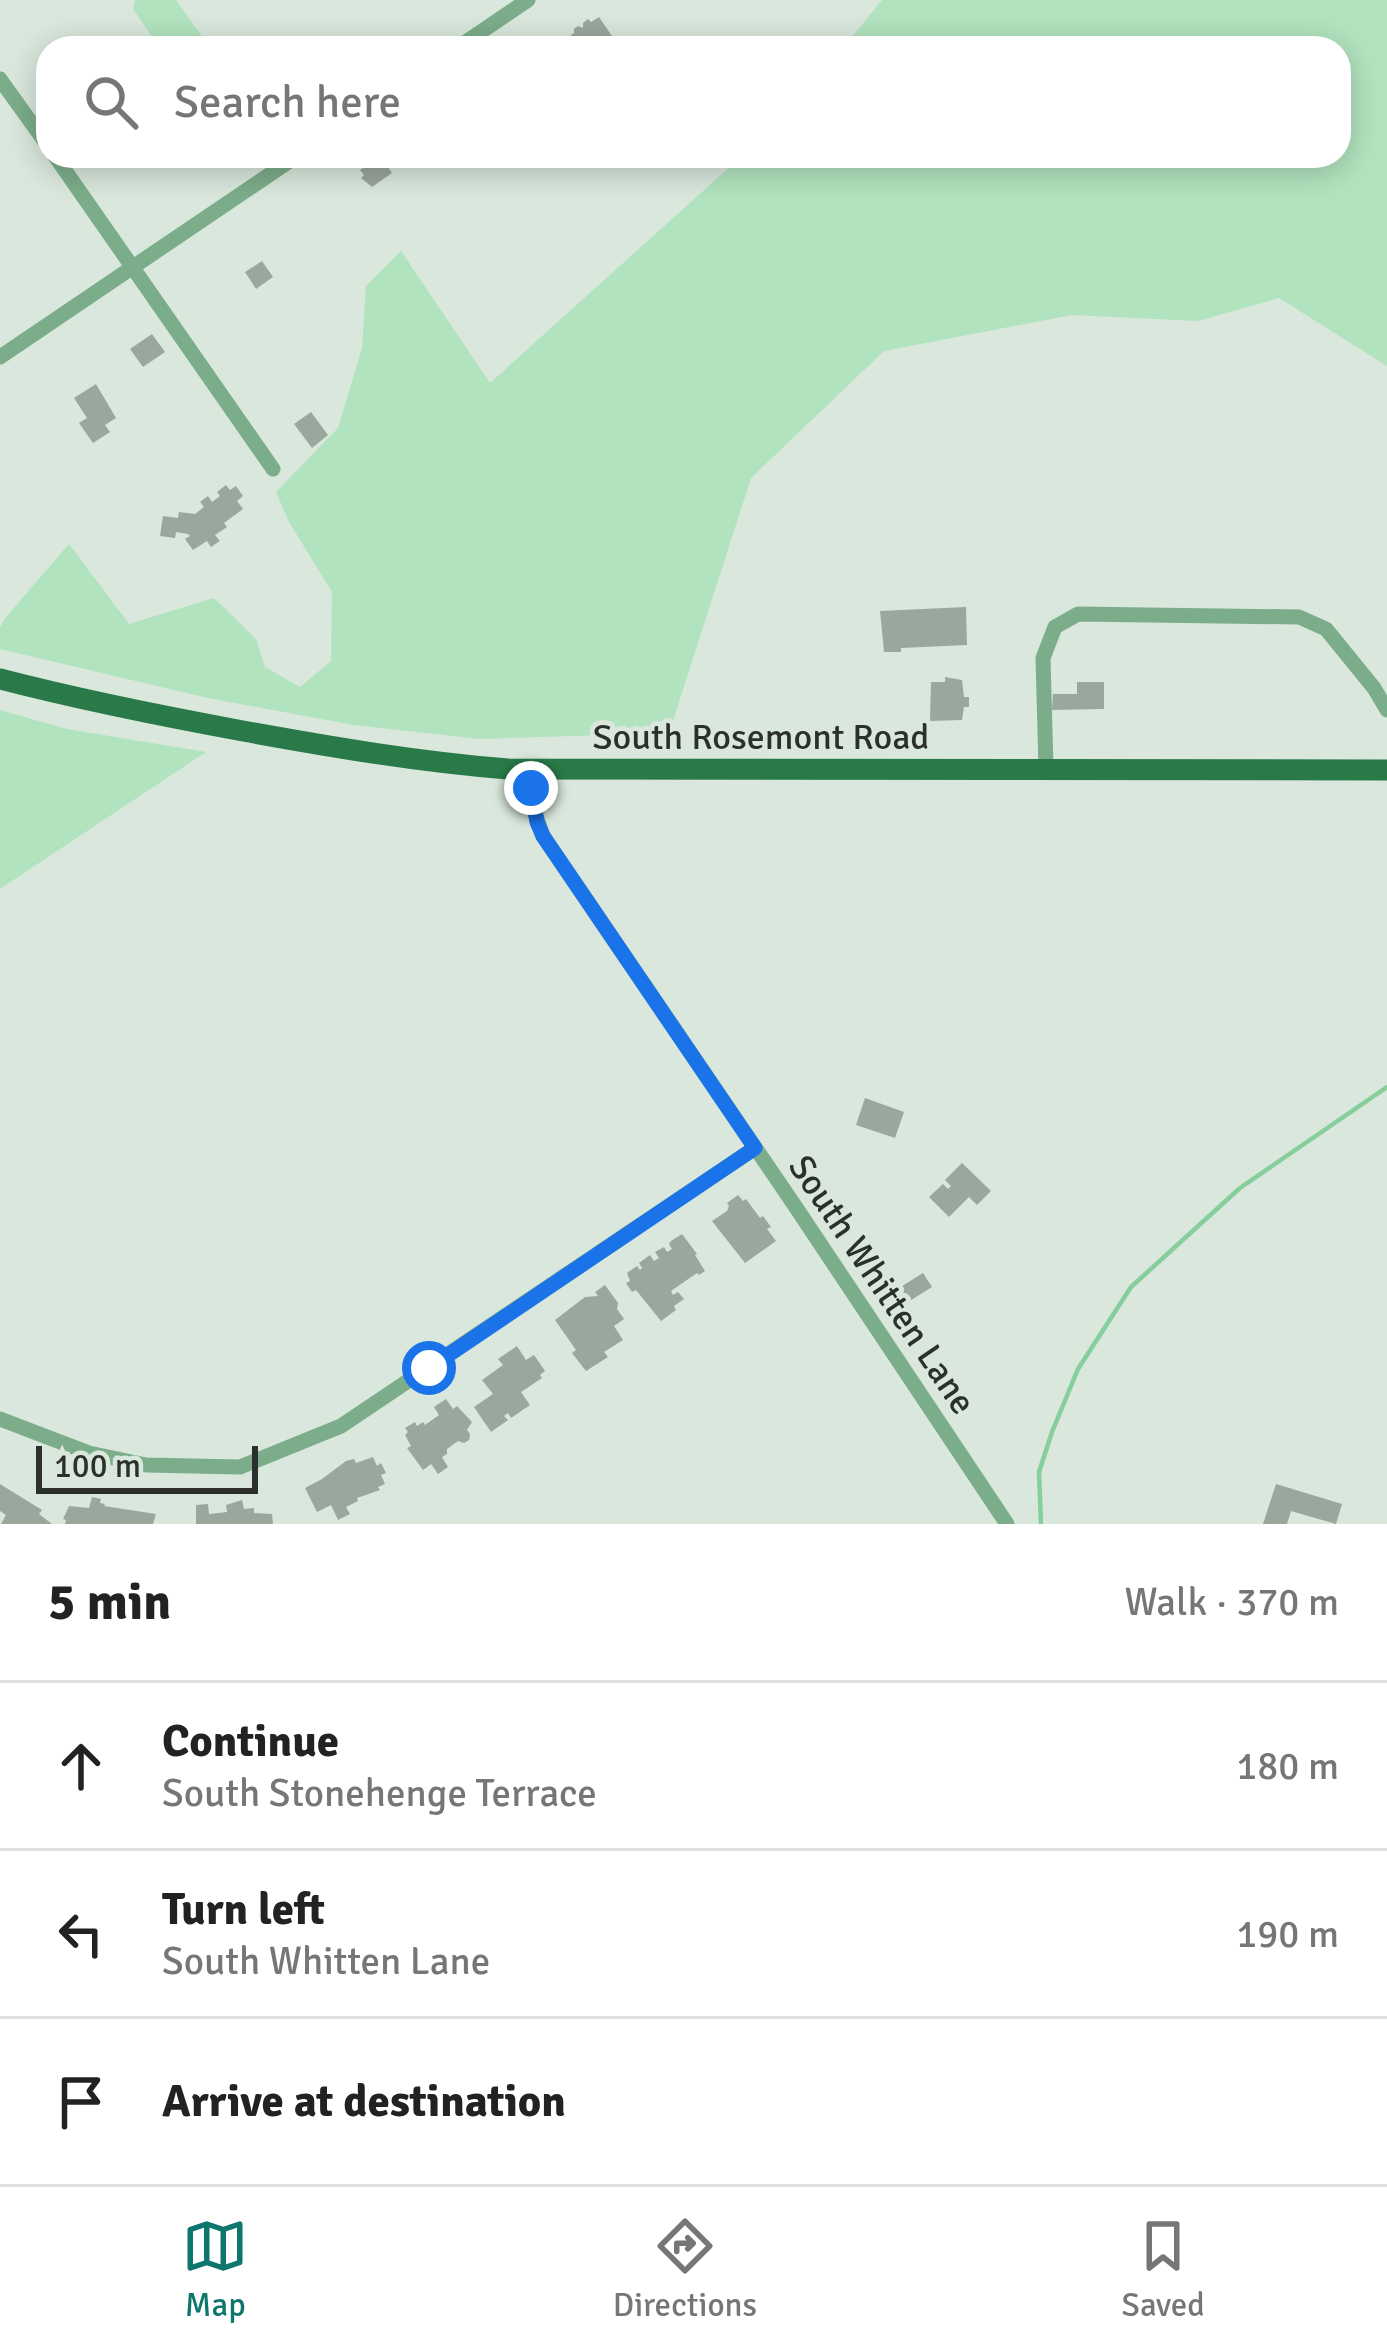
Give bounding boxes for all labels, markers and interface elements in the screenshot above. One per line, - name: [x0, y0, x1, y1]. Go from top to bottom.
- search box: [36, 36, 1351, 168]
- icon: search: [78, 69, 144, 135]
- text: Search here: [174, 75, 401, 130]
- street label: South Rosemont Road: [593, 715, 929, 760]
- route end: [504, 761, 558, 815]
- street label: South Whitten Lane: [778, 1147, 985, 1423]
- route start: [402, 1341, 456, 1395]
- scale bar: [36, 1440, 258, 1493]
- text: 100 m: [54, 1446, 141, 1487]
- text: 5 min: [48, 1571, 171, 1634]
- text: Walk · 370 m: [1125, 1578, 1339, 1626]
- text: Continue: [162, 1714, 339, 1769]
- icon: ahead: [48, 1733, 114, 1799]
- text: 180 m: [1236, 1742, 1339, 1790]
- text: South Stonehenge Terrace: [162, 1769, 597, 1817]
- text: Turn left: [162, 1882, 325, 1937]
- icon: left: [48, 1901, 114, 1967]
- text: 190 m: [1236, 1910, 1339, 1958]
- text: South Whitten Lane: [162, 1937, 490, 1985]
- icon: arrive: [48, 2069, 114, 2135]
- text: Arrive at destination: [162, 2074, 566, 2129]
- tab: Map: [182, 2213, 248, 2326]
- tab: Directions: [613, 2213, 757, 2326]
- tab: Saved: [1122, 2213, 1205, 2326]

